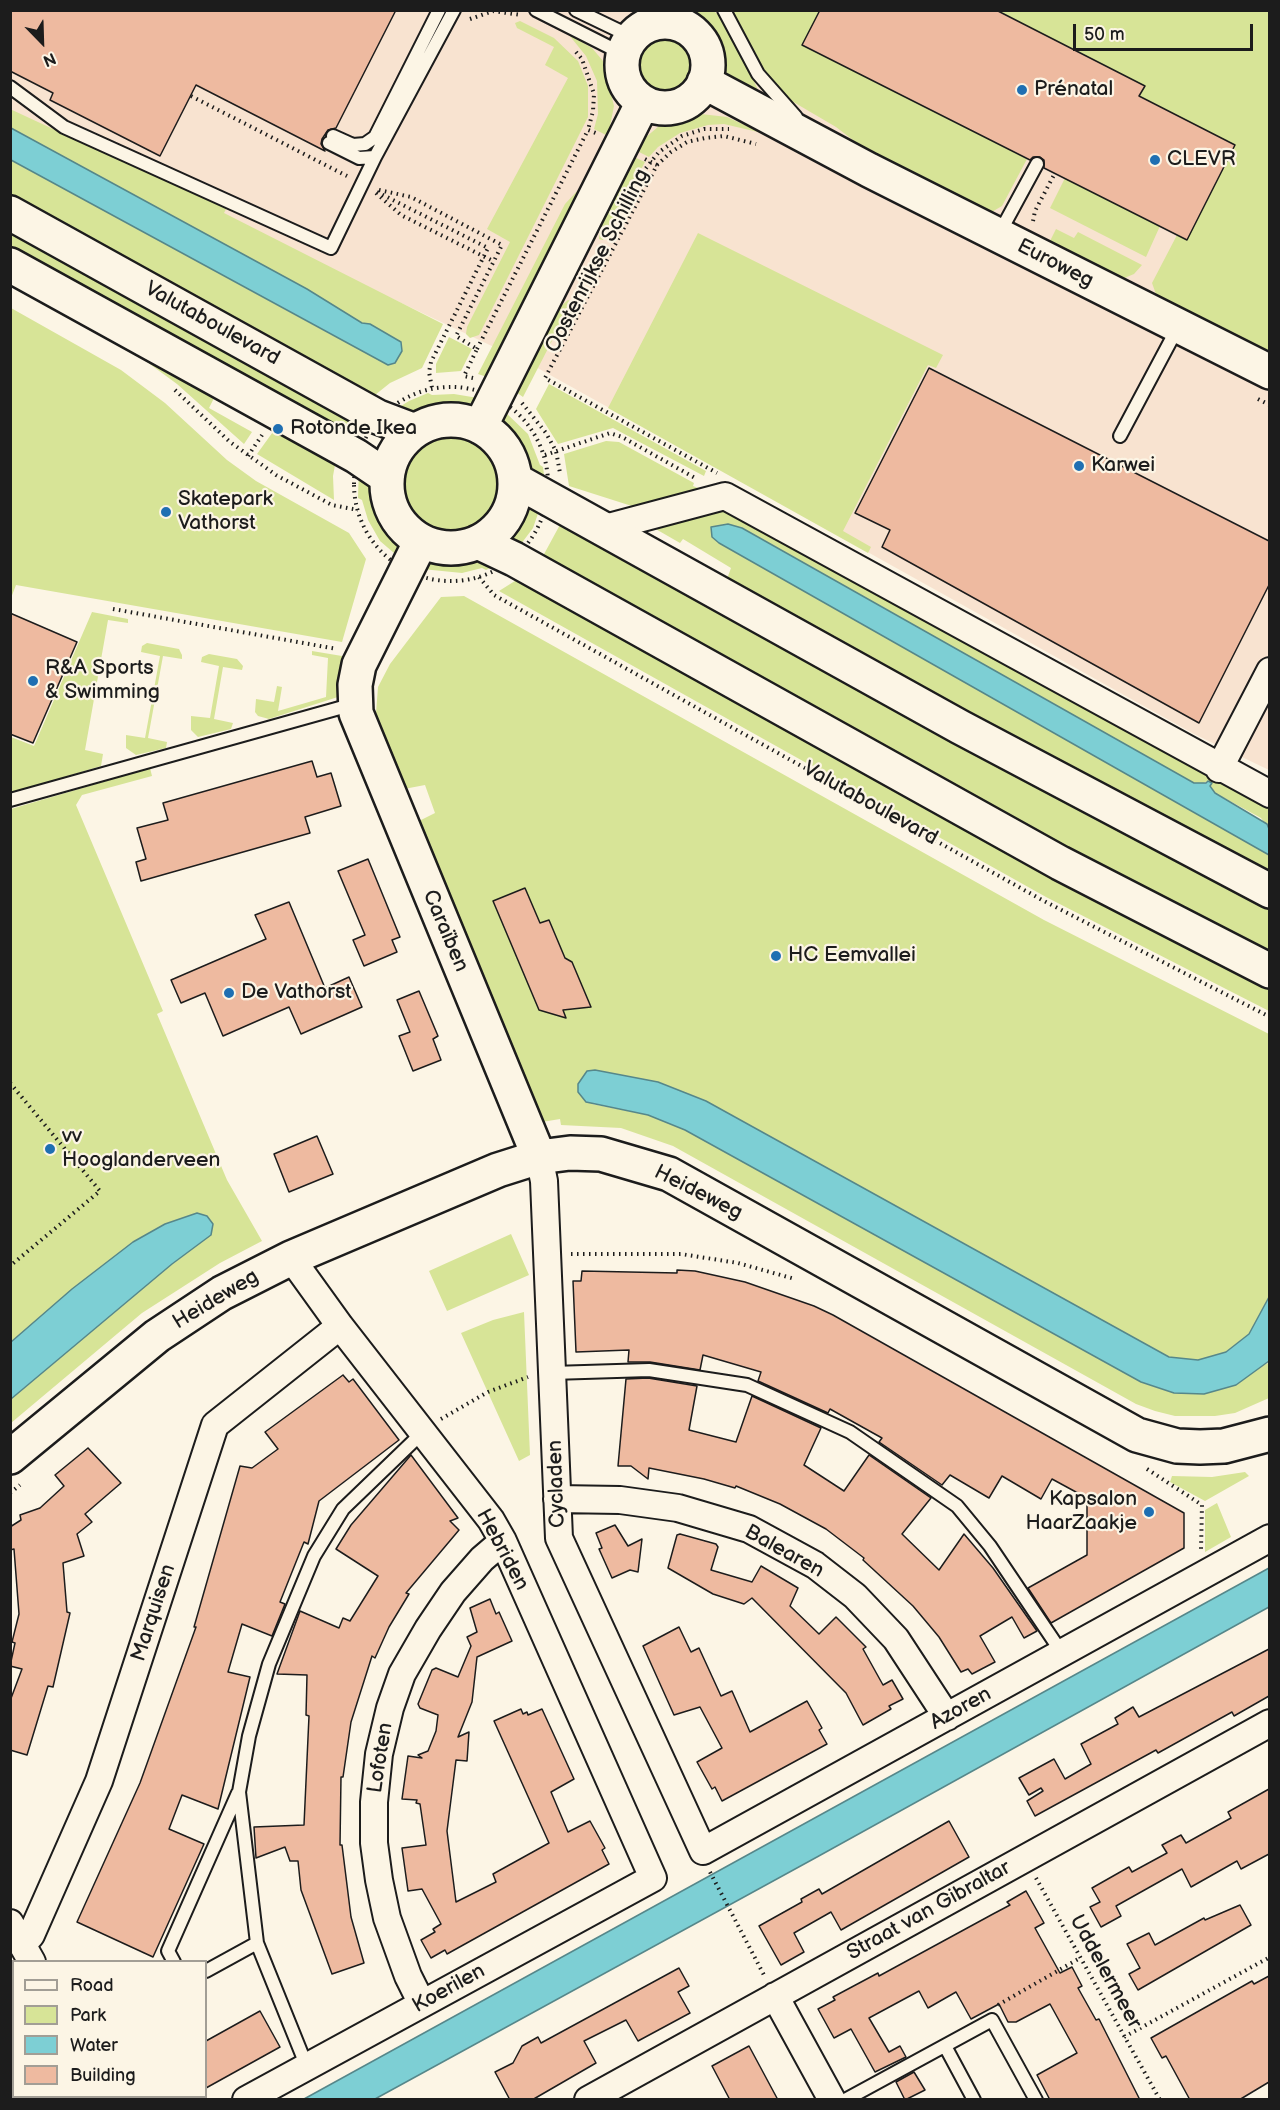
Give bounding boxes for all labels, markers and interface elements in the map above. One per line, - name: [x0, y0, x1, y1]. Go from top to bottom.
- north arrow: [12, 12, 72, 72]
- scale bar: [1076, 12, 1256, 50]
- text: 50 m: [1084, 24, 1125, 45]
- text: N: [40, 48, 58, 70]
- place label: Prénatal: [1034, 77, 1113, 103]
- marker: Prénatal: [1015, 83, 1029, 97]
- place label: CLEVR: [1167, 147, 1236, 173]
- marker: CLEVR: [1148, 153, 1162, 167]
- street label: Oostenrijkse Schilling: [541, 165, 655, 357]
- street label: Euroweg: [1013, 234, 1097, 294]
- street label: Valutaboulevard: [140, 277, 284, 371]
- place label: Rotonde Ikea: [290, 416, 417, 442]
- marker: Rotonde Ikea: [271, 422, 285, 436]
- place label: Karwei: [1091, 453, 1155, 479]
- marker: Karwei: [1072, 459, 1086, 473]
- place label: Skatepark Vathorst: [178, 487, 273, 537]
- marker: Skatepark Vathorst: [159, 505, 173, 519]
- place label: R&A Sports & Swimming: [45, 656, 160, 706]
- marker: R&A Sports & Swimming: [26, 674, 40, 688]
- street label: Valutaboulevard: [798, 757, 942, 851]
- street label: Caraïben: [416, 886, 474, 976]
- place label: HC Eemvallei: [788, 943, 916, 969]
- marker: HC Eemvallei: [769, 949, 783, 963]
- place label: De Vathorst: [241, 980, 352, 1006]
- marker: De Vathorst: [222, 986, 236, 1000]
- place label: vv Hooglanderveen: [62, 1124, 220, 1174]
- marker: vv Hooglanderveen: [43, 1142, 57, 1156]
- street label: Heideweg: [650, 1160, 746, 1226]
- street label: Heideweg: [168, 1265, 264, 1335]
- street label: Cycladen: [543, 1440, 571, 1528]
- place label: Kapsalon HaarZaakje: [1025, 1487, 1137, 1537]
- street label: Hebriden: [470, 1505, 534, 1595]
- marker: Kapsalon HaarZaakje: [1142, 1505, 1156, 1519]
- street label: Balearen: [740, 1520, 828, 1584]
- street label: Marquisen: [126, 1561, 182, 1665]
- street label: Azoren: [926, 1682, 996, 1736]
- street label: Lofoten: [363, 1721, 399, 1795]
- street label: Straat van Gibraltar: [843, 1856, 1015, 1966]
- street label: Uddelermeer: [1063, 1911, 1147, 2033]
- street label: Koerilen: [408, 1959, 490, 2019]
- legend: [12, 1960, 207, 2098]
- text: Road: [70, 1975, 114, 1996]
- text: Park: [70, 2005, 106, 2026]
- text: Water: [70, 2035, 118, 2056]
- text: Building: [70, 2065, 136, 2086]

